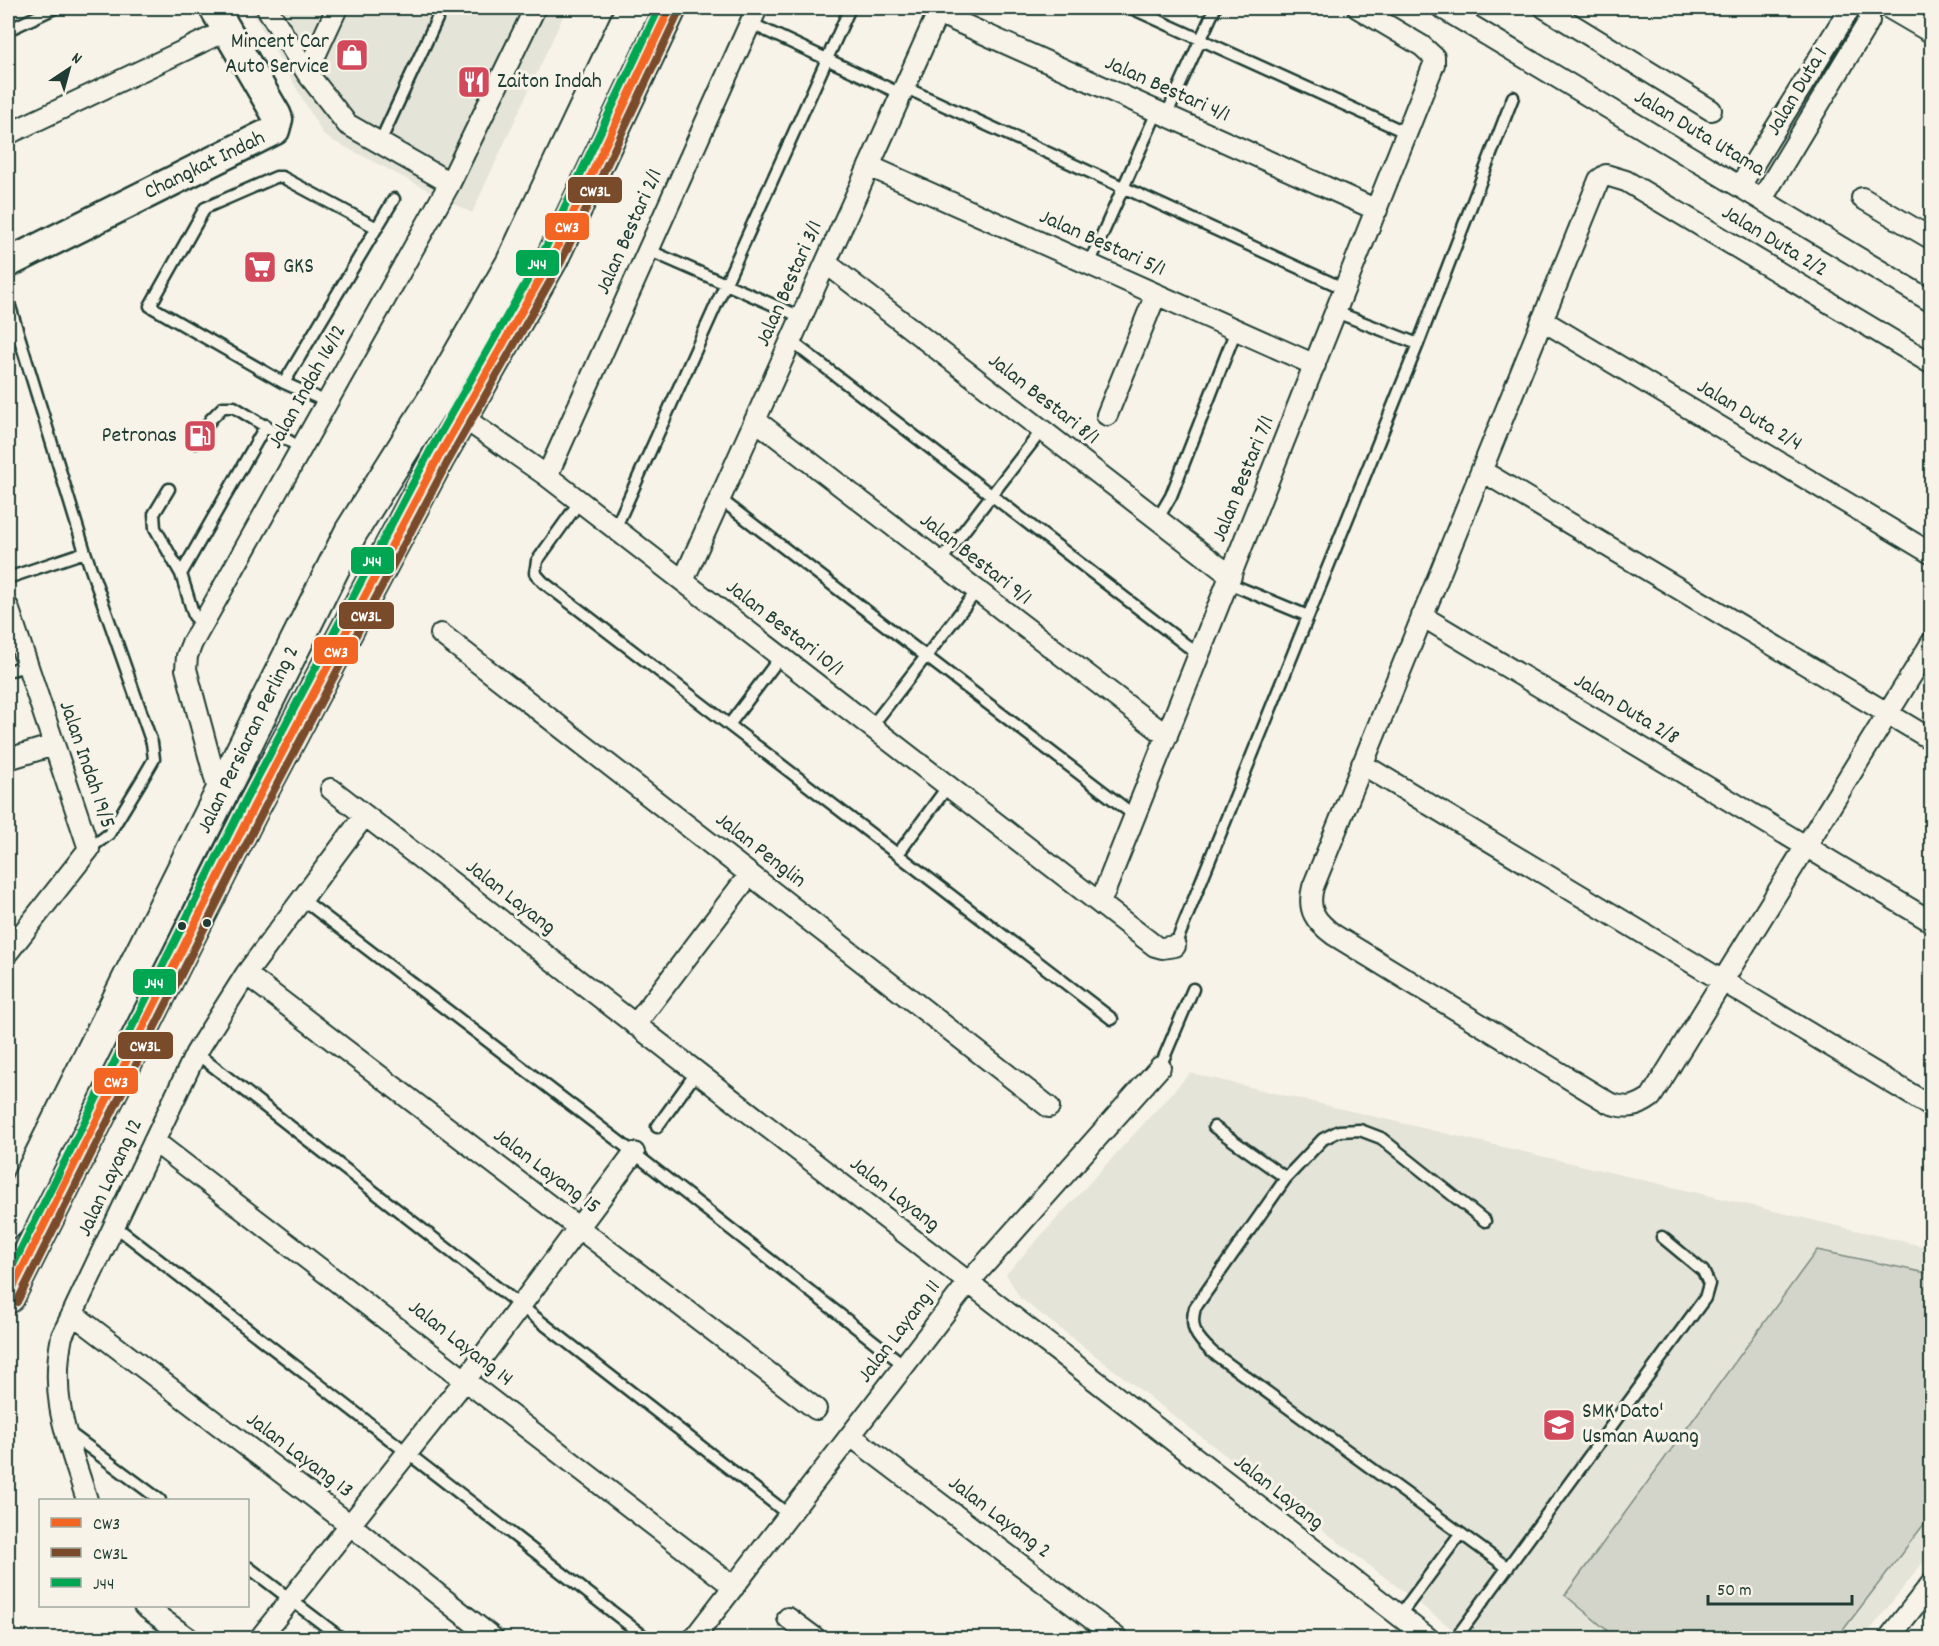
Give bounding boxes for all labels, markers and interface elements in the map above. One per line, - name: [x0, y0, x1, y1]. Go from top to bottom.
- place label: Mincent Car Auto Service: [225, 27, 330, 83]
- shop icon: Mincent Car Auto Service: [334, 37, 370, 73]
- north arrow: [39, 39, 99, 99]
- street label: Jalan Duta 1: [1759, 42, 1837, 142]
- text: N: [66, 47, 86, 71]
- street label: Jalan Bestari 4/1: [1099, 49, 1235, 131]
- restaurant icon: Zaiton Indah: [456, 64, 492, 100]
- place label: Zaiton Indah: [497, 67, 602, 98]
- street label: Jalan Duta Utama: [1628, 83, 1771, 186]
- street label: Changkat Indah: [139, 123, 271, 209]
- street label: Jalan Bestari 2/1: [588, 164, 672, 300]
- line badge: CW3L: [567, 176, 623, 204]
- text: CW3L: [580, 181, 611, 204]
- street label: Jalan Duta 2/2: [1715, 198, 1833, 286]
- street label: Jalan Bestari 5/1: [1034, 202, 1170, 286]
- line badge: CW3: [544, 212, 590, 241]
- street label: Jalan Bestari 3/1: [748, 216, 832, 352]
- text: CW3: [555, 217, 579, 240]
- supermarket icon: GKS: [242, 249, 278, 285]
- line badge: J44: [515, 249, 560, 277]
- place label: GKS: [283, 252, 314, 283]
- text: J44: [527, 254, 547, 277]
- street label: Jalan Indah 16/12: [261, 319, 355, 455]
- street label: Jalan Bestari 8/1: [981, 347, 1105, 453]
- street label: Jalan Duta 2/4: [1690, 372, 1808, 460]
- street label: Jalan Bestari 7/1: [1205, 411, 1283, 547]
- fuel station icon: Petronas: [182, 418, 218, 454]
- place label: Petronas: [102, 421, 177, 452]
- street label: Jalan Bestari 9/1: [912, 506, 1038, 614]
- line badge: J44: [350, 546, 395, 575]
- text: J44: [362, 551, 382, 574]
- street label: Jalan Bestari 10/1: [719, 573, 849, 685]
- line badge: CW3L: [338, 601, 395, 630]
- text: CW3L: [351, 606, 382, 629]
- line badge: CW3: [313, 636, 359, 665]
- street label: Jalan Persiaran Perling 2: [190, 641, 308, 839]
- text: CW3: [324, 642, 348, 665]
- street label: Jalan Duta 2/8: [1567, 666, 1685, 754]
- street label: Jalan Indah 19/5: [50, 697, 122, 833]
- street label: Jalan Penglin: [708, 806, 812, 896]
- street label: Jalan Layang: [458, 853, 562, 943]
- unlabelled marker: [201, 917, 213, 929]
- unlabelled marker: [176, 920, 188, 932]
- line badge: J44: [132, 968, 177, 996]
- text: J44: [144, 973, 164, 996]
- line badge: CW3L: [117, 1031, 174, 1060]
- text: CW3L: [130, 1036, 161, 1059]
- line badge: CW3: [93, 1067, 139, 1095]
- text: CW3: [104, 1072, 128, 1095]
- street label: Jalan Layang 12: [70, 1114, 152, 1242]
- street label: Jalan Layang 15: [486, 1121, 606, 1223]
- street label: Jalan Layang: [842, 1150, 946, 1240]
- street label: Jalan Layang 11: [851, 1274, 949, 1390]
- street label: Jalan Layang 14: [401, 1293, 519, 1395]
- place label: SMK Dato' Usman Awang: [1582, 1397, 1699, 1453]
- street label: Jalan Layang 13: [239, 1405, 359, 1507]
- school or university icon: SMK Dato' Usman Awang: [1541, 1407, 1577, 1443]
- street label: Jalan Layang: [1226, 1448, 1330, 1538]
- street label: Jalan Layang 2: [941, 1469, 1057, 1567]
- legend: [39, 1499, 249, 1607]
- text: CW3: [93, 1513, 120, 1538]
- text: CW3L: [93, 1543, 128, 1568]
- scale bar: [1708, 1568, 1852, 1606]
- text: J44: [93, 1573, 115, 1598]
- text: 50 m: [1717, 1579, 1752, 1604]

